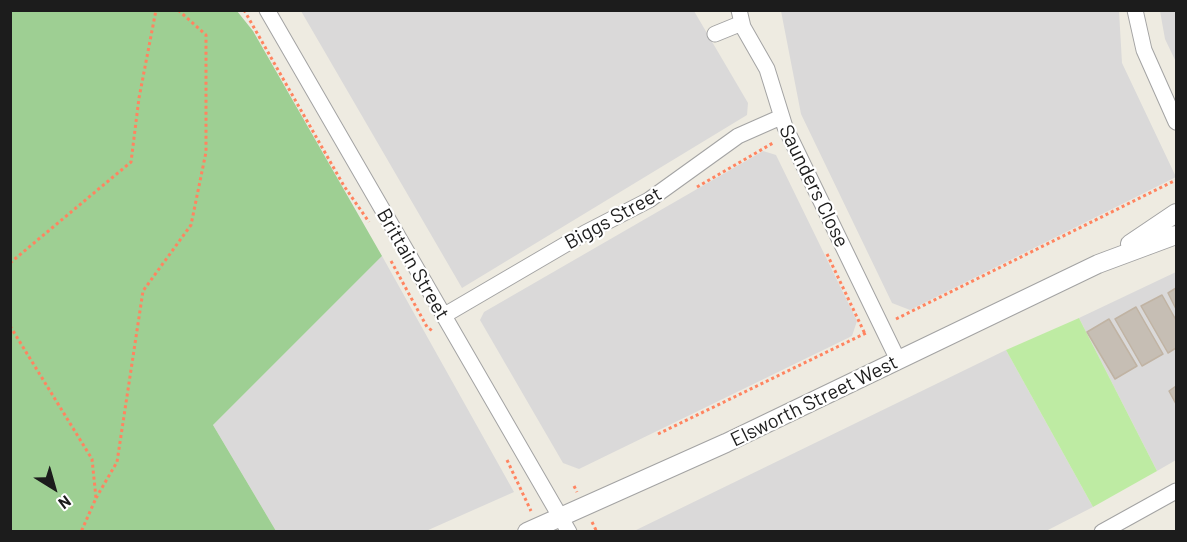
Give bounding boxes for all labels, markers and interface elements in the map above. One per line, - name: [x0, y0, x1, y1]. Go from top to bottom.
- street label: Saunders Close: [774, 121, 854, 251]
- street label: Biggs Street: [560, 182, 666, 254]
- street label: Brittain Street: [372, 204, 454, 324]
- street label: Elsworth Street West: [727, 350, 901, 452]
- north arrow: [24, 458, 84, 518]
- text: N: [55, 492, 75, 514]

